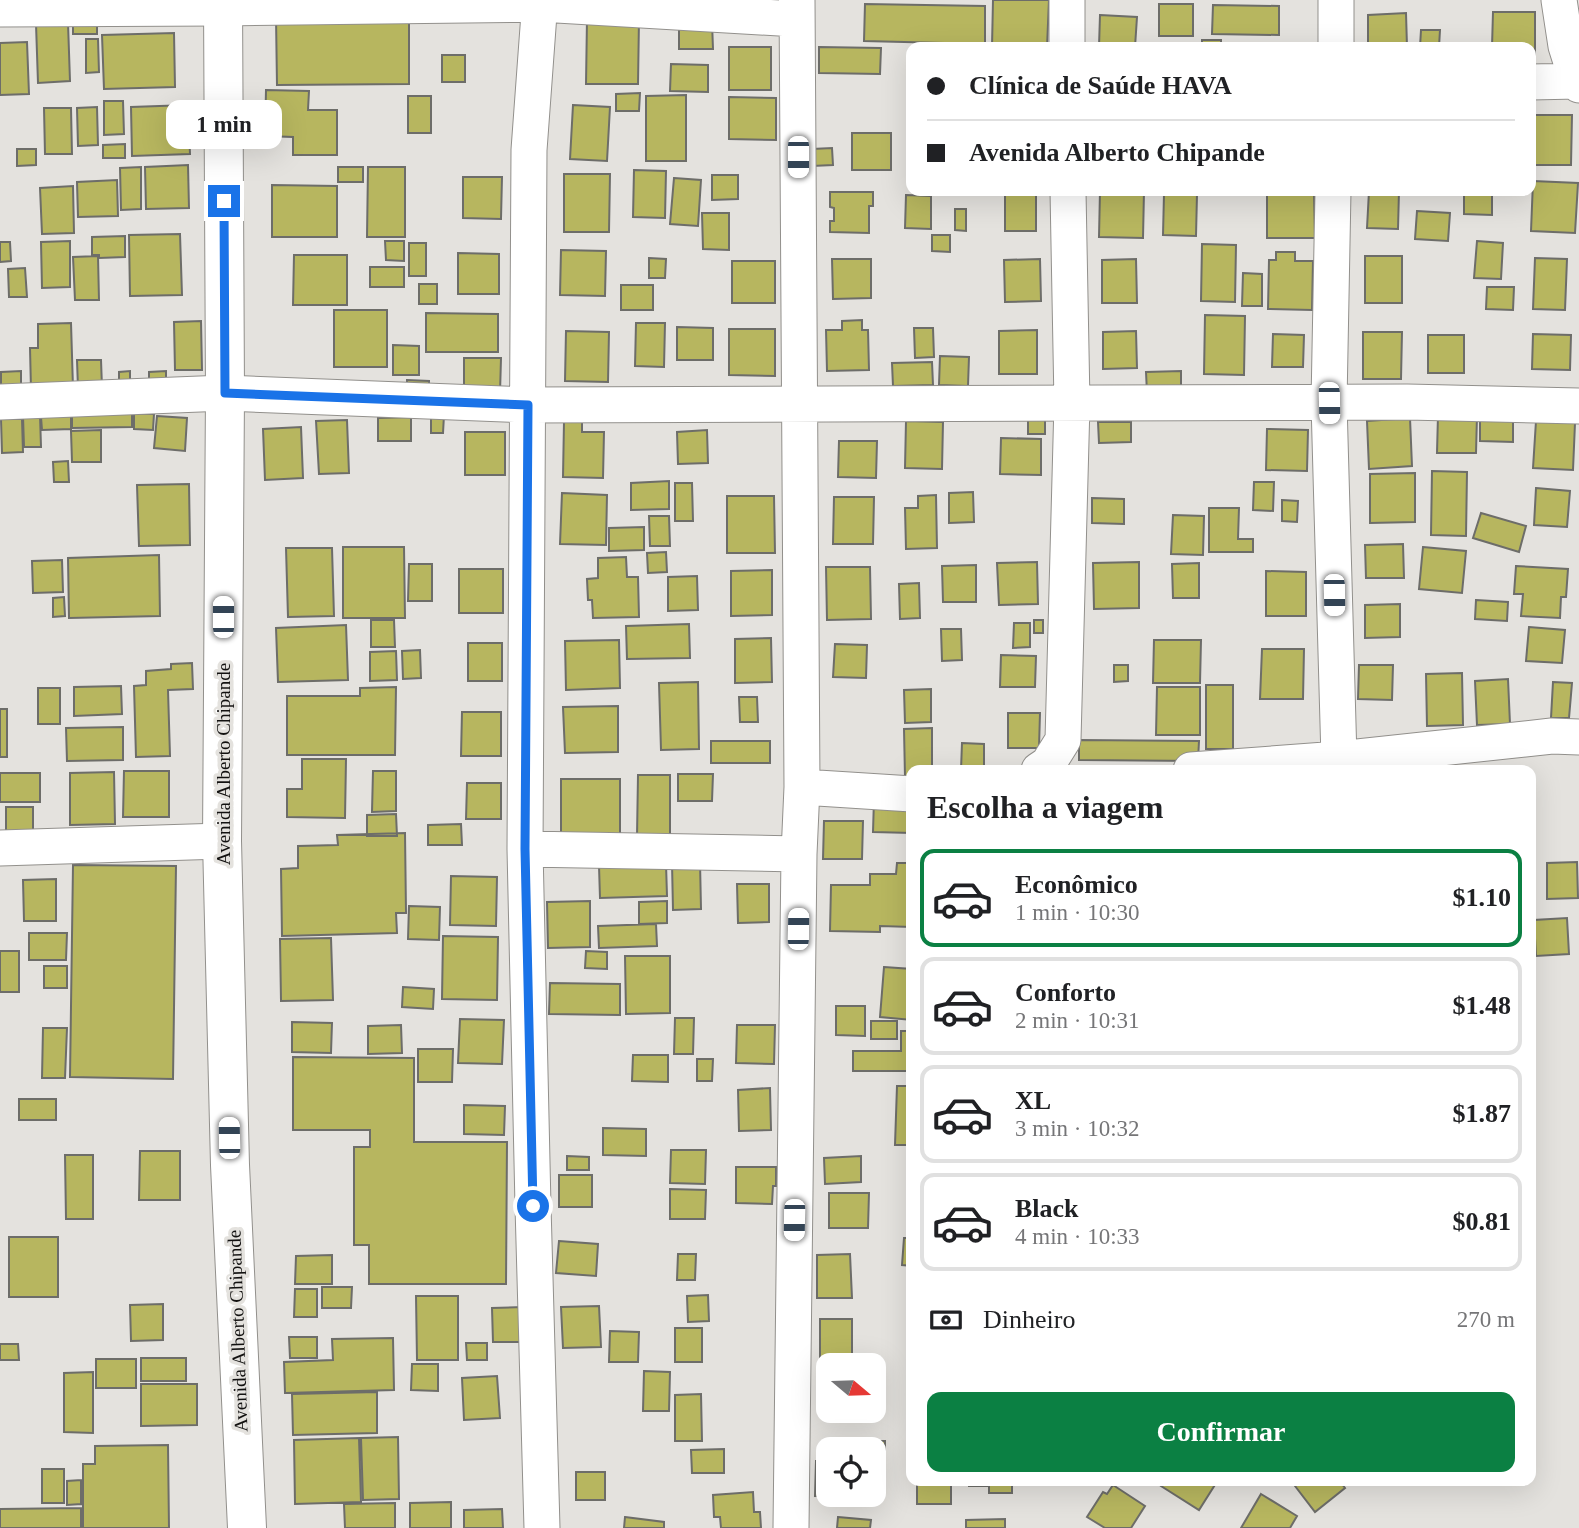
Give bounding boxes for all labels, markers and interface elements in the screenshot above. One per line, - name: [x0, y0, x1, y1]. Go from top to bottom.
- text: Clínica de Saúde HAVA: [969, 71, 1232, 100]
- callout: 1 min: [166, 100, 282, 148]
- text: 1 min: [196, 112, 252, 137]
- car: [788, 136, 809, 178]
- text: Avenida Alberto Chipande: [969, 138, 1265, 167]
- route end: [208, 185, 240, 217]
- car: [1319, 382, 1340, 424]
- car: [1324, 574, 1345, 616]
- car: [213, 596, 234, 638]
- street label: Avenida Alberto Chipande: [213, 663, 234, 865]
- text: Escolha a viagem: [927, 789, 1163, 825]
- icon: car: [931, 867, 994, 930]
- text: Econômico: [1015, 870, 1138, 899]
- text: $1.10: [1453, 883, 1511, 912]
- text: 1 min · 10:30: [1015, 900, 1140, 925]
- car: [788, 908, 809, 950]
- icon: car: [931, 975, 994, 1038]
- text: Conforto: [1015, 978, 1116, 1007]
- text: $1.48: [1453, 991, 1511, 1020]
- text: 2 min · 10:31: [1015, 1008, 1140, 1033]
- icon: car: [931, 1083, 994, 1146]
- text: XL: [1015, 1086, 1051, 1115]
- text: $1.87: [1453, 1099, 1511, 1128]
- text: 3 min · 10:32: [1015, 1116, 1140, 1141]
- car: [219, 1117, 240, 1159]
- route start: [517, 1190, 549, 1222]
- icon: car: [931, 1191, 994, 1254]
- text: Black: [1015, 1194, 1079, 1223]
- car: [784, 1199, 805, 1241]
- text: $0.81: [1453, 1207, 1511, 1236]
- text: 4 min · 10:33: [1015, 1224, 1140, 1249]
- street label: Avenida Alberto Chipande: [223, 1230, 252, 1432]
- icon: cash: [927, 1301, 965, 1339]
- text: Dinheiro: [983, 1305, 1075, 1334]
- text: 270 m: [1457, 1307, 1515, 1332]
- north arrow: [816, 1353, 886, 1423]
- map controls: [816, 1353, 886, 1507]
- button: Confirmar: [927, 1392, 1515, 1472]
- button: locate: [816, 1437, 886, 1507]

